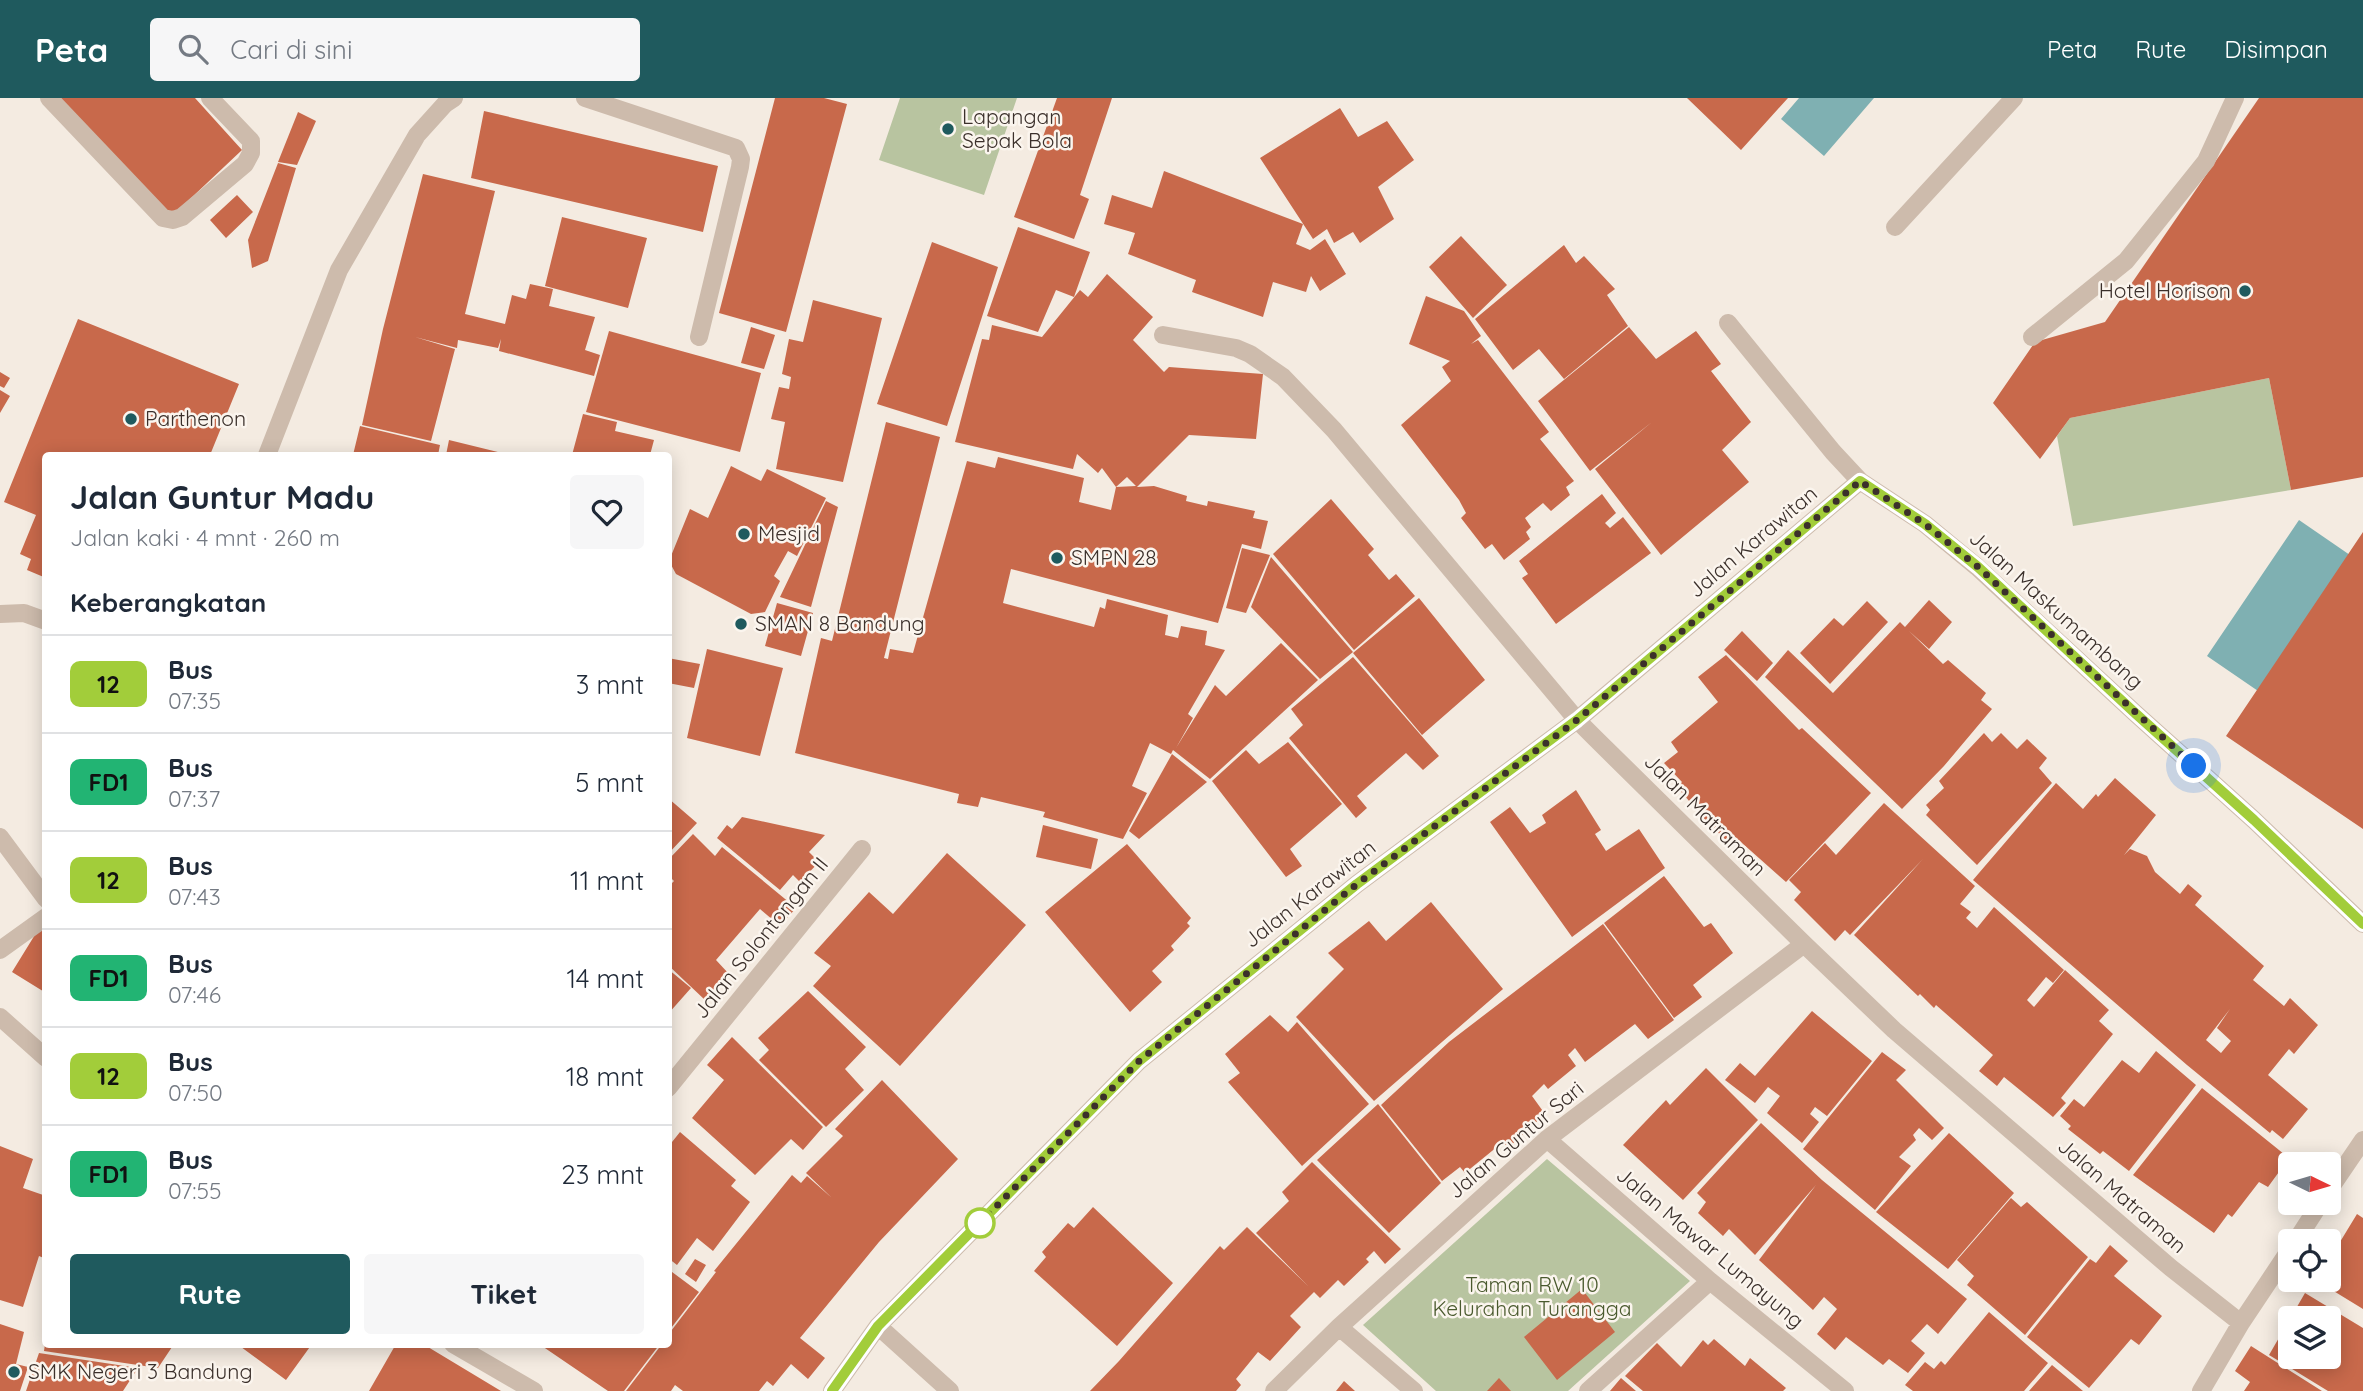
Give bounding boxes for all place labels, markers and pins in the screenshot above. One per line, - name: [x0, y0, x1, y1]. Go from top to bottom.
- place label: Lapangan Sepak Bola: [962, 103, 1072, 153]
- marker: Lapangan Sepak Bola: [940, 121, 956, 137]
- place label: Hotel Horison: [2099, 277, 2231, 303]
- marker: Hotel Horison: [2237, 283, 2253, 299]
- place label: Parthenon: [145, 405, 246, 431]
- marker: Parthenon: [123, 411, 139, 427]
- place label: Mesjid: [758, 520, 820, 546]
- marker: Mesjid: [736, 526, 752, 542]
- place label: SMPN 28: [1071, 544, 1157, 570]
- marker: SMPN 28: [1049, 550, 1065, 566]
- place label: SMAN 8 Bandung: [755, 610, 925, 636]
- marker: SMAN 8 Bandung: [733, 616, 749, 632]
- unlabelled marker: [965, 1208, 995, 1238]
- place label: SMK Negeri 3 Bandung: [28, 1358, 253, 1384]
- marker: SMK Negeri 3 Bandung: [6, 1364, 22, 1380]

